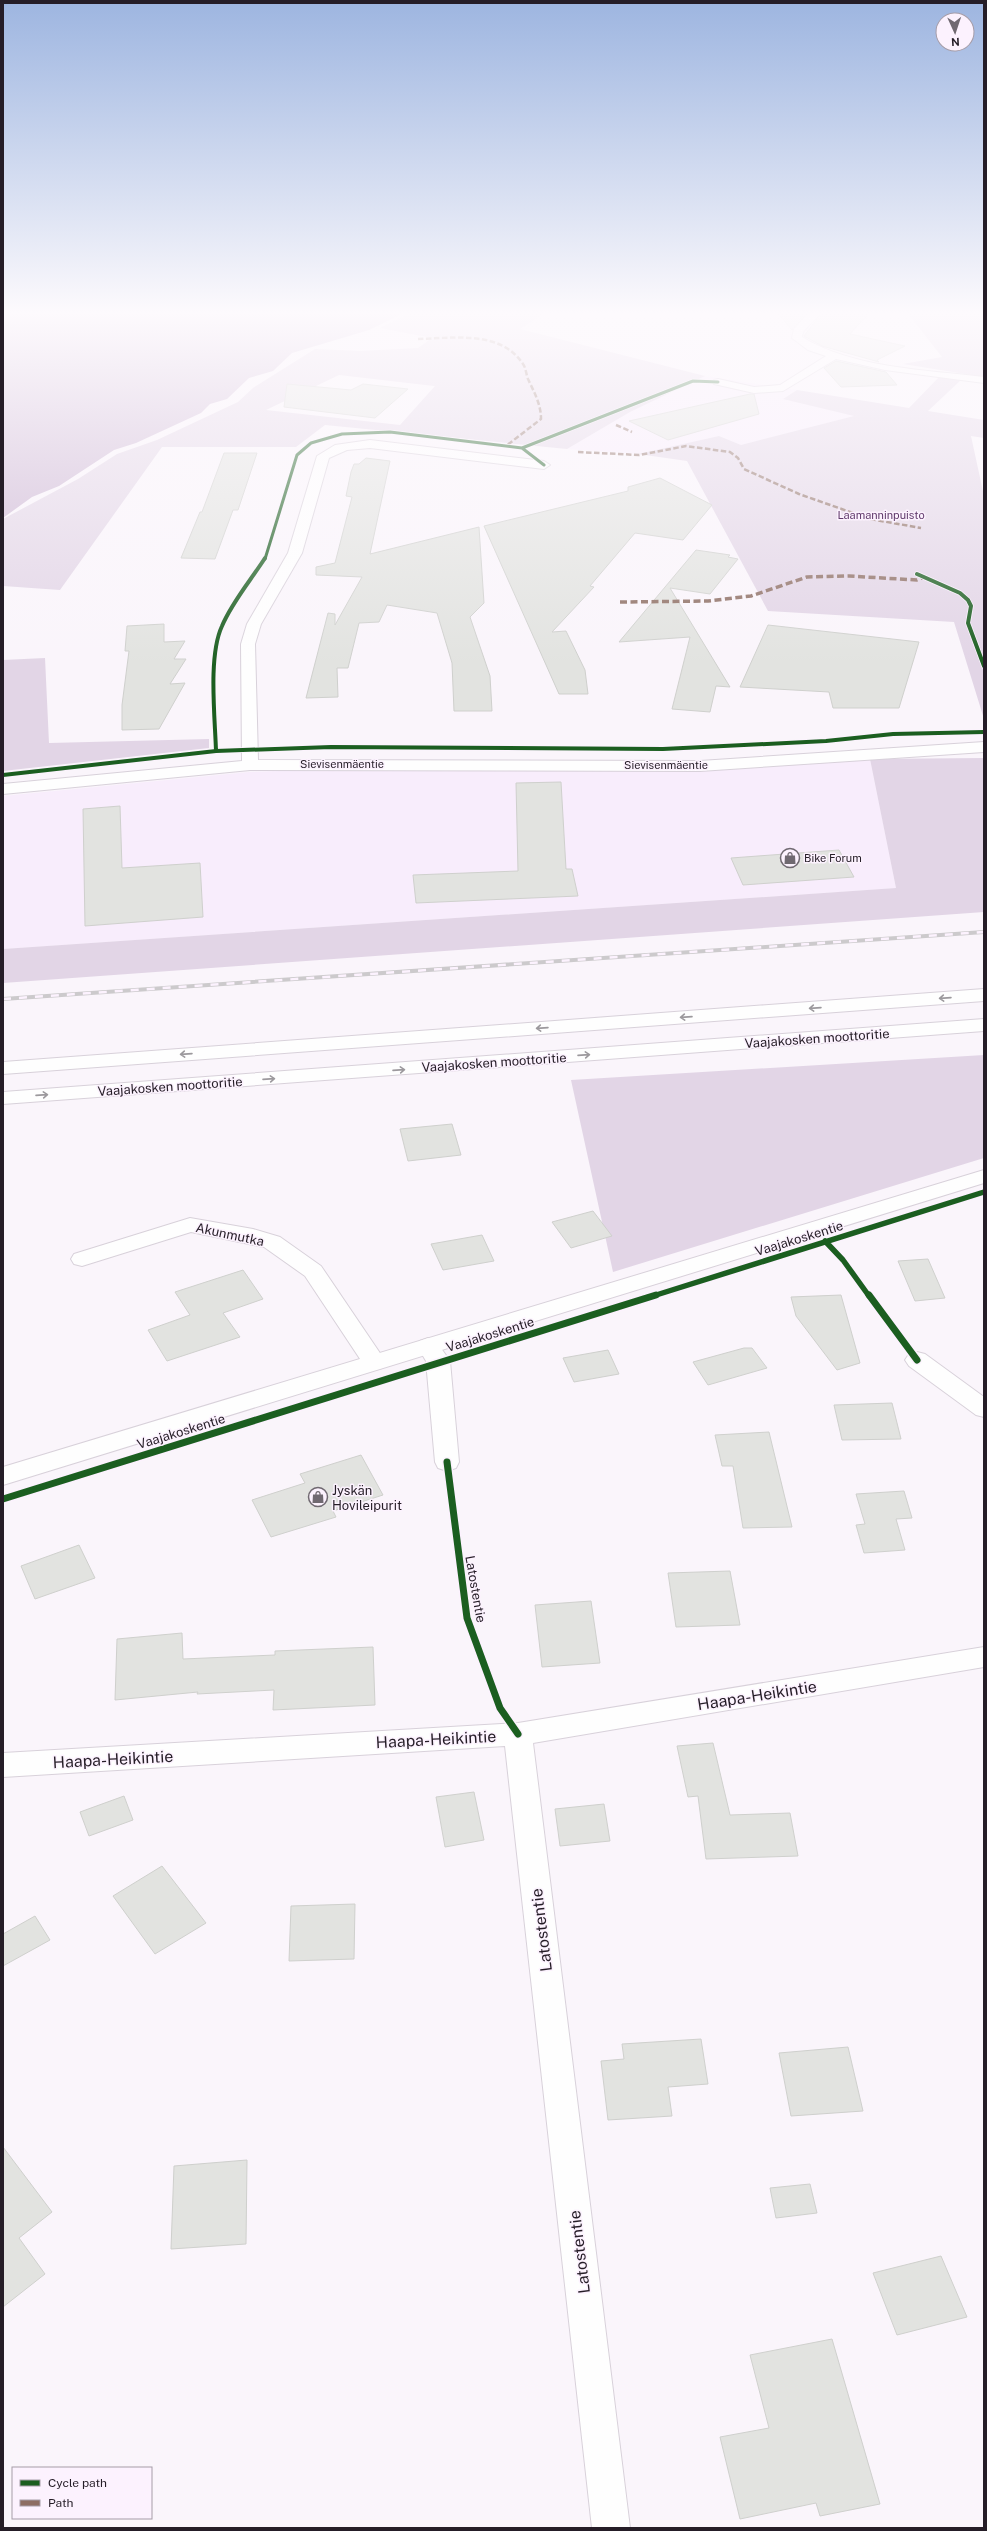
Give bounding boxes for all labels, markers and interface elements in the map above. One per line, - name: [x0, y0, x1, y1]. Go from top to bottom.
- north arrow: [935, 12, 975, 52]
- text: N: [951, 36, 960, 48]
- park label: Laamanninpuisto: [837, 509, 925, 521]
- street label: Sievisenmäentie: [300, 758, 384, 770]
- street label: Sievisenmäentie: [624, 759, 708, 771]
- shop icon: Bike Forum: [779, 847, 801, 869]
- place label: Bike Forum: [804, 852, 862, 864]
- one-way arrow: [939, 994, 952, 1002]
- one-way arrow: [809, 1004, 822, 1011]
- one-way arrow: [680, 1014, 693, 1021]
- one-way arrow: [536, 1024, 549, 1031]
- street label: Vaajakosken moottoritie: [744, 1026, 890, 1051]
- street label: Vaajakosken moottoritie: [421, 1050, 567, 1075]
- one-way arrow: [180, 1051, 193, 1058]
- one-way arrow: [577, 1052, 590, 1059]
- one-way arrow: [392, 1066, 405, 1073]
- street label: Vaajakosken moottoritie: [97, 1074, 243, 1099]
- one-way arrow: [262, 1076, 275, 1083]
- one-way arrow: [35, 1092, 48, 1099]
- street label: Vaajakoskentie: [753, 1218, 845, 1259]
- street label: Akunmutka: [194, 1220, 266, 1249]
- street label: Vaajakoskentie: [444, 1314, 536, 1355]
- street label: Vaajakoskentie: [135, 1411, 227, 1452]
- place label: Jyskän Hovileipurit: [332, 1483, 402, 1513]
- shop icon: Jyskän Hovileipurit: [307, 1486, 329, 1508]
- street label: Latostentie: [462, 1554, 489, 1624]
- street label: Haapa-Heikintie: [696, 1677, 818, 1714]
- street label: Haapa-Heikintie: [375, 1727, 497, 1752]
- street label: Haapa-Heikintie: [52, 1747, 174, 1772]
- street label: Latostentie: [527, 1887, 556, 1973]
- street label: Latostentie: [565, 2209, 594, 2295]
- legend: [12, 2467, 152, 2519]
- text: Cycle path: [48, 2476, 107, 2490]
- text: Path: [48, 2496, 74, 2510]

